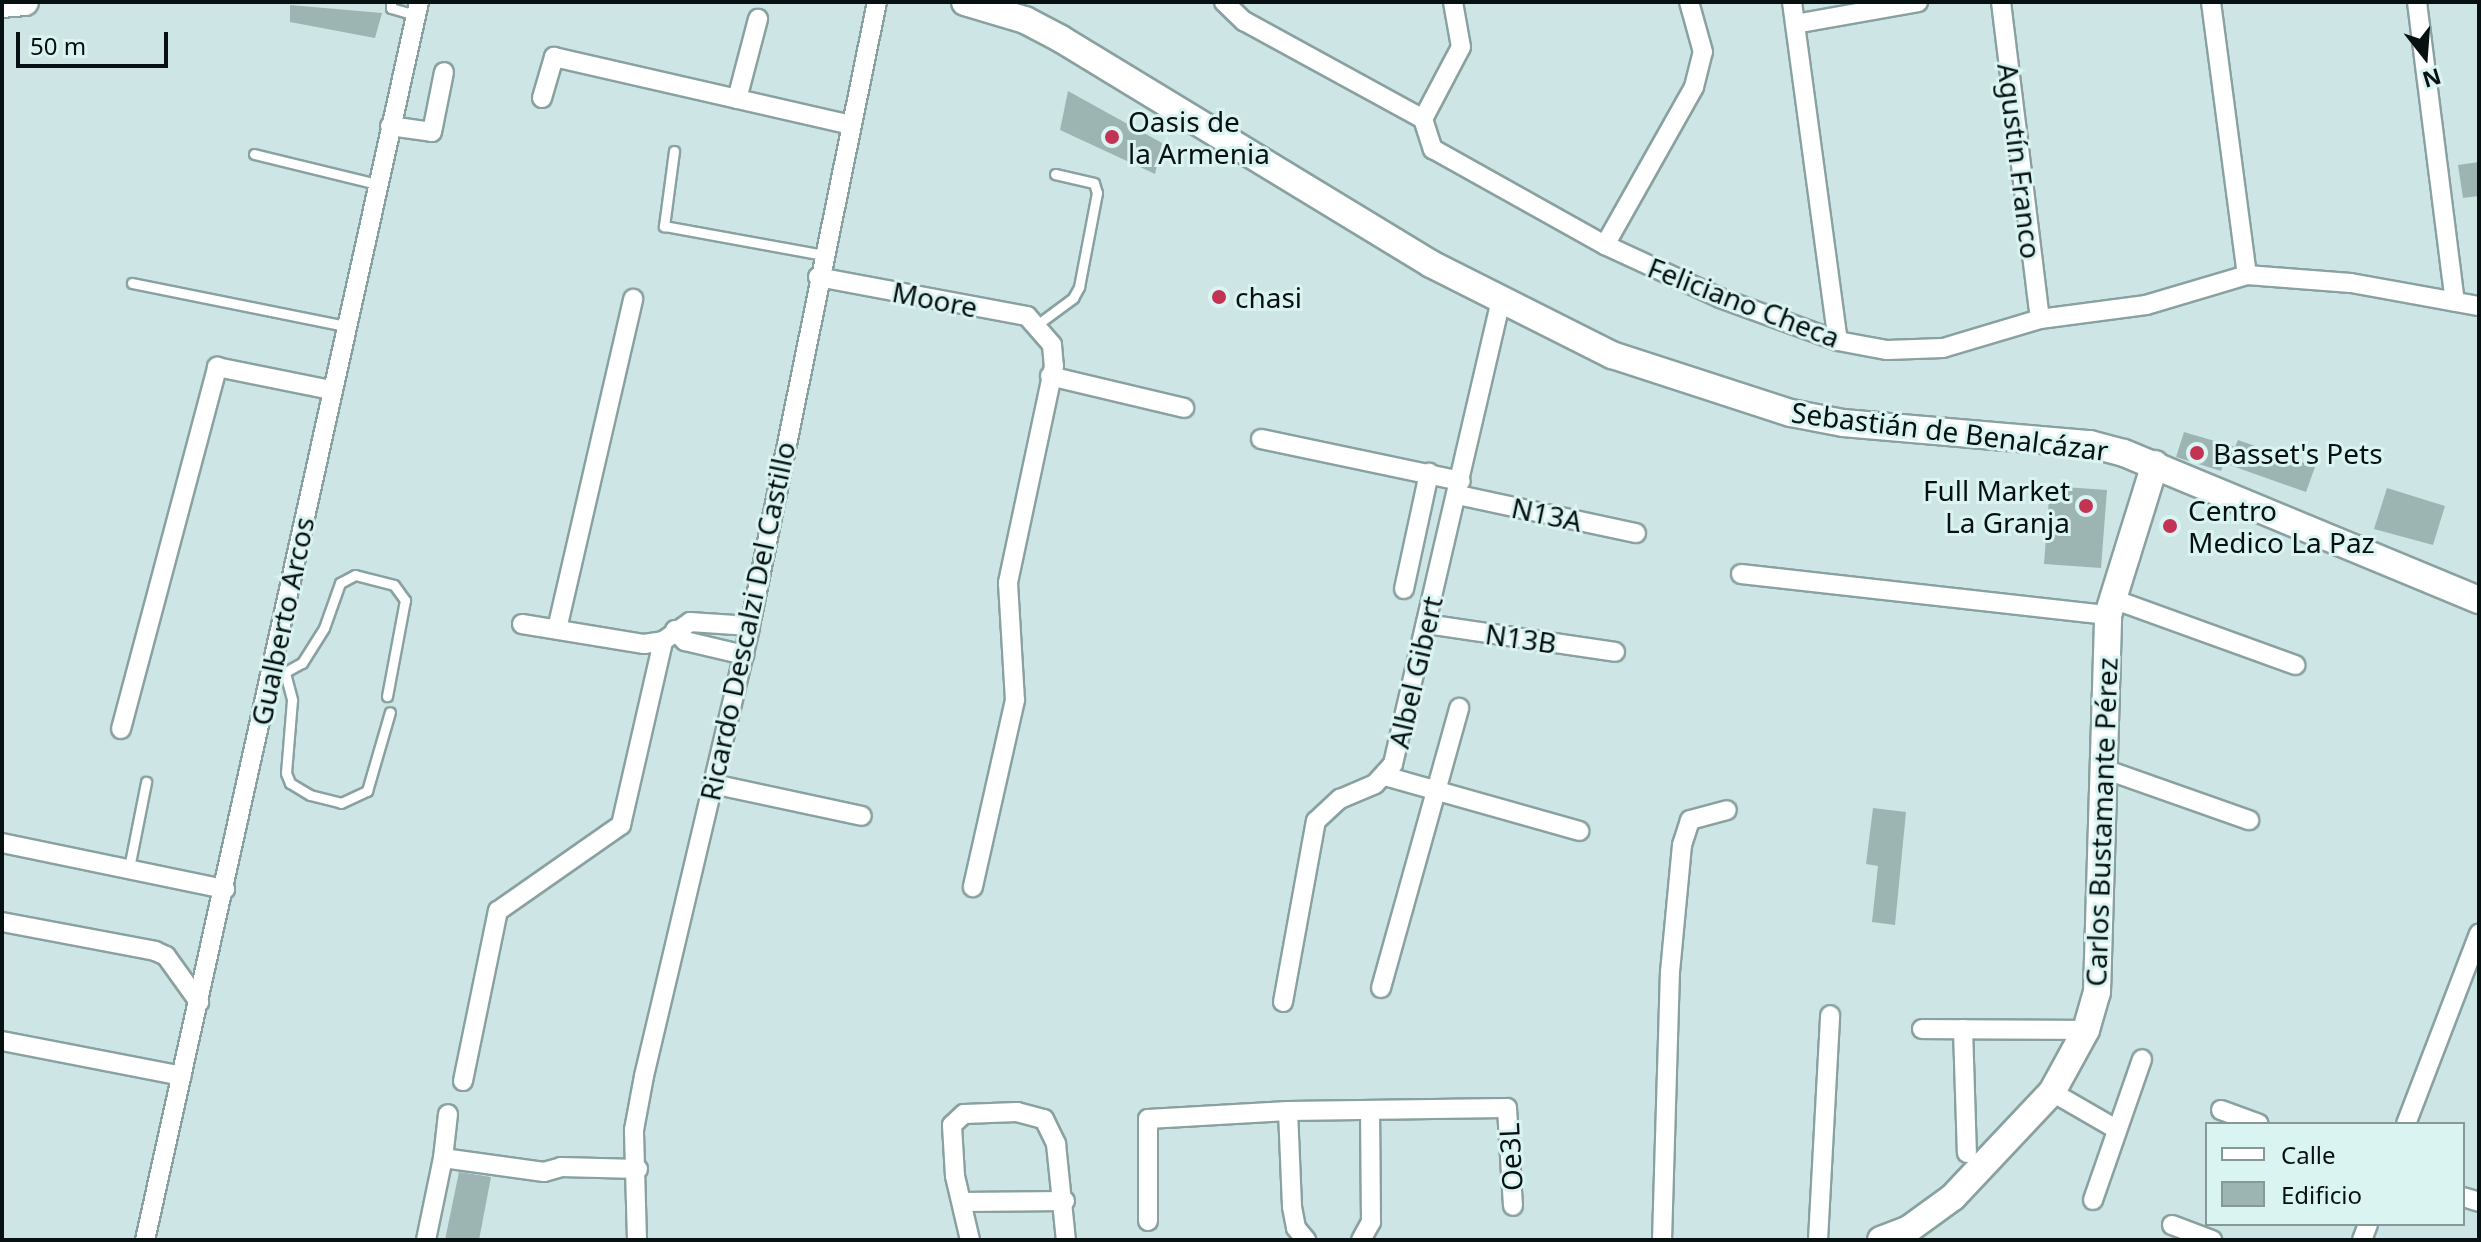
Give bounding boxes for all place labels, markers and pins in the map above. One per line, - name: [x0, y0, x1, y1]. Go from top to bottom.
- place label: Oasis de la Armenia: [1128, 104, 1270, 170]
- marker: Oasis de la Armenia: [1103, 128, 1121, 146]
- place label: chasi: [1235, 280, 1302, 314]
- marker: chasi: [1210, 288, 1228, 306]
- place label: Basset's Pets: [2213, 436, 2383, 470]
- marker: Basset's Pets: [2188, 444, 2206, 462]
- place label: Full Market La Granja: [1923, 473, 2070, 539]
- place label: Centro Medico La Paz: [2188, 493, 2375, 559]
- marker: Full Market La Granja: [2077, 497, 2095, 515]
- marker: Centro Medico La Paz: [2159, 515, 2181, 537]

